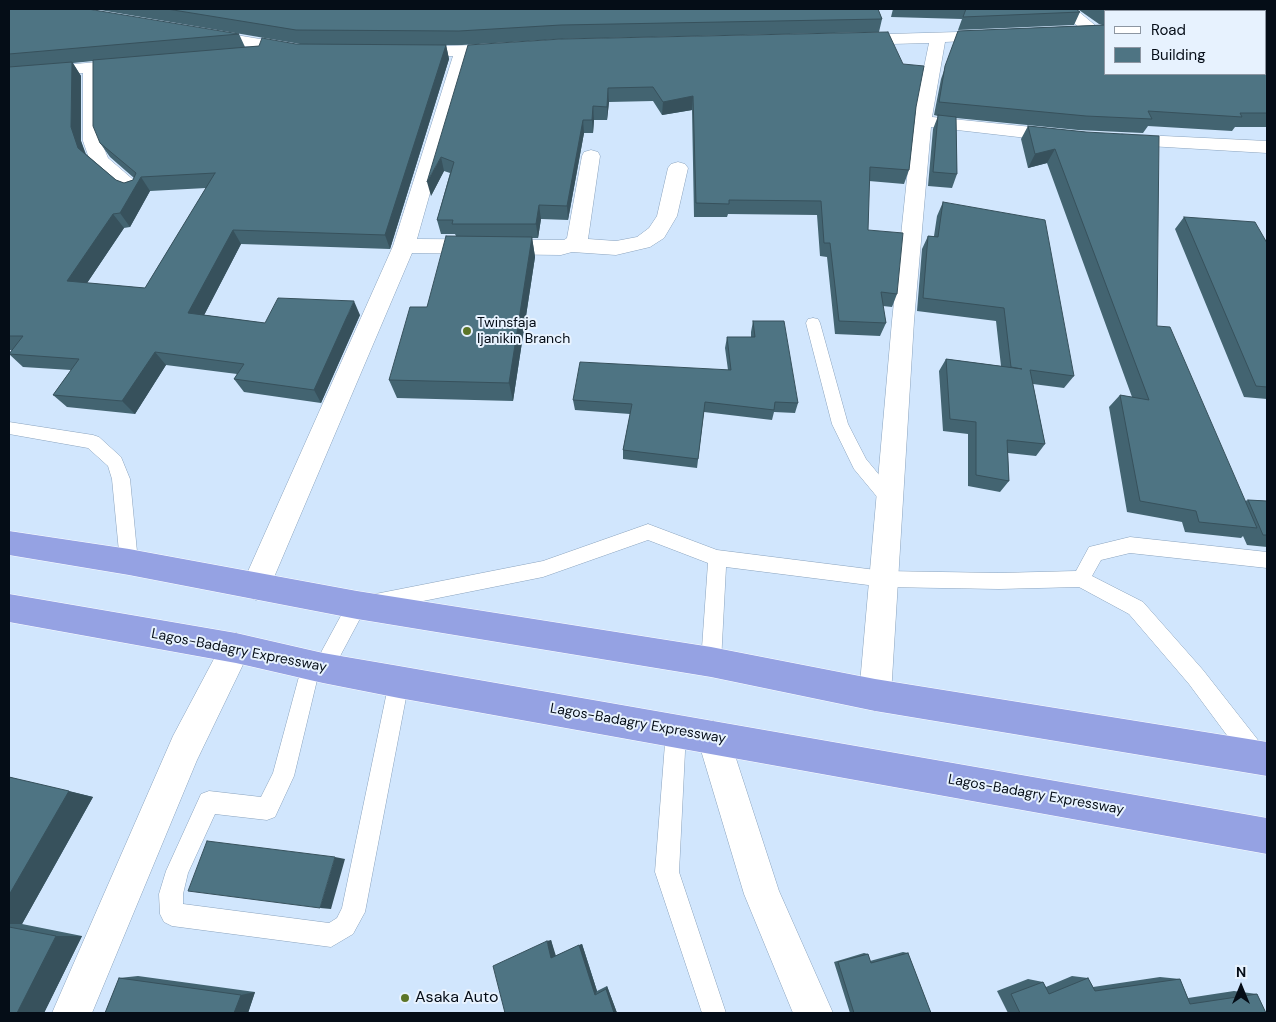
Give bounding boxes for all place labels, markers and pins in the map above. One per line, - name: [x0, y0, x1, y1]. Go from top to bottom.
- place label: Twinsfaja Ijanikin Branch: [477, 315, 570, 348]
- marker: Twinsfaja Ijanikin Branch: [461, 325, 473, 337]
- place label: Asaka Auto: [415, 988, 498, 1008]
- marker: Asaka Auto: [399, 992, 411, 1004]

